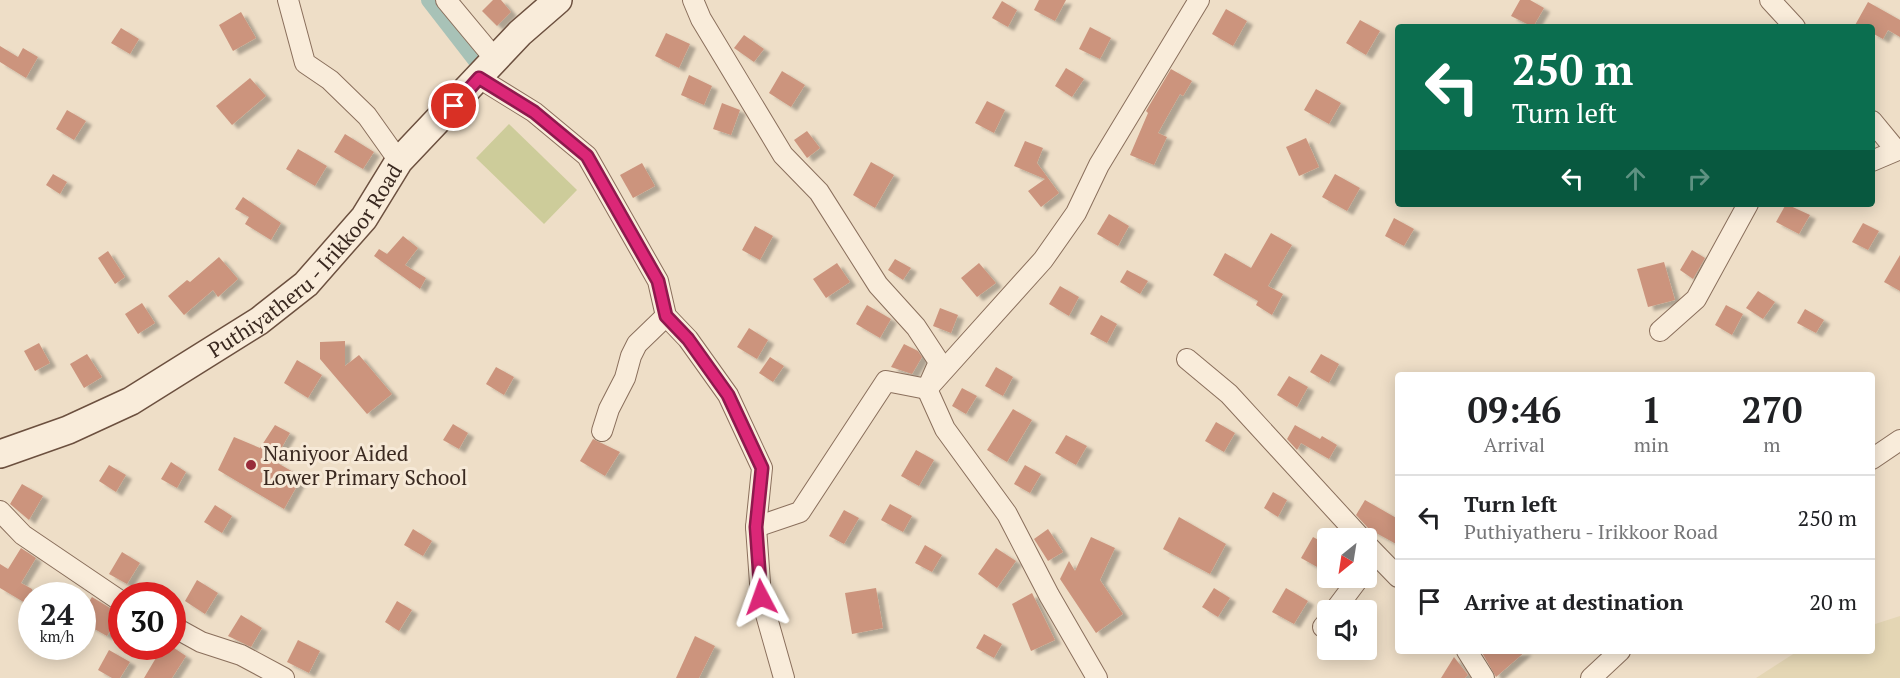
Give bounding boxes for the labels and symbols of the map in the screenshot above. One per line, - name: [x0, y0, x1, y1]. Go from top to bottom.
- pin: [428, 80, 479, 131]
- street label: Puthiyatheru - Irikkoor Road: [202, 158, 408, 364]
- place label: Naniyoor Aided Lower Primary School: [263, 439, 467, 491]
- marker: Naniyoor Aided Lower Primary School: [244, 458, 258, 472]
- north arrow: [1317, 528, 1377, 588]
- position arrow: [729, 565, 793, 629]
- speed limit sign: 30: [108, 582, 186, 660]

